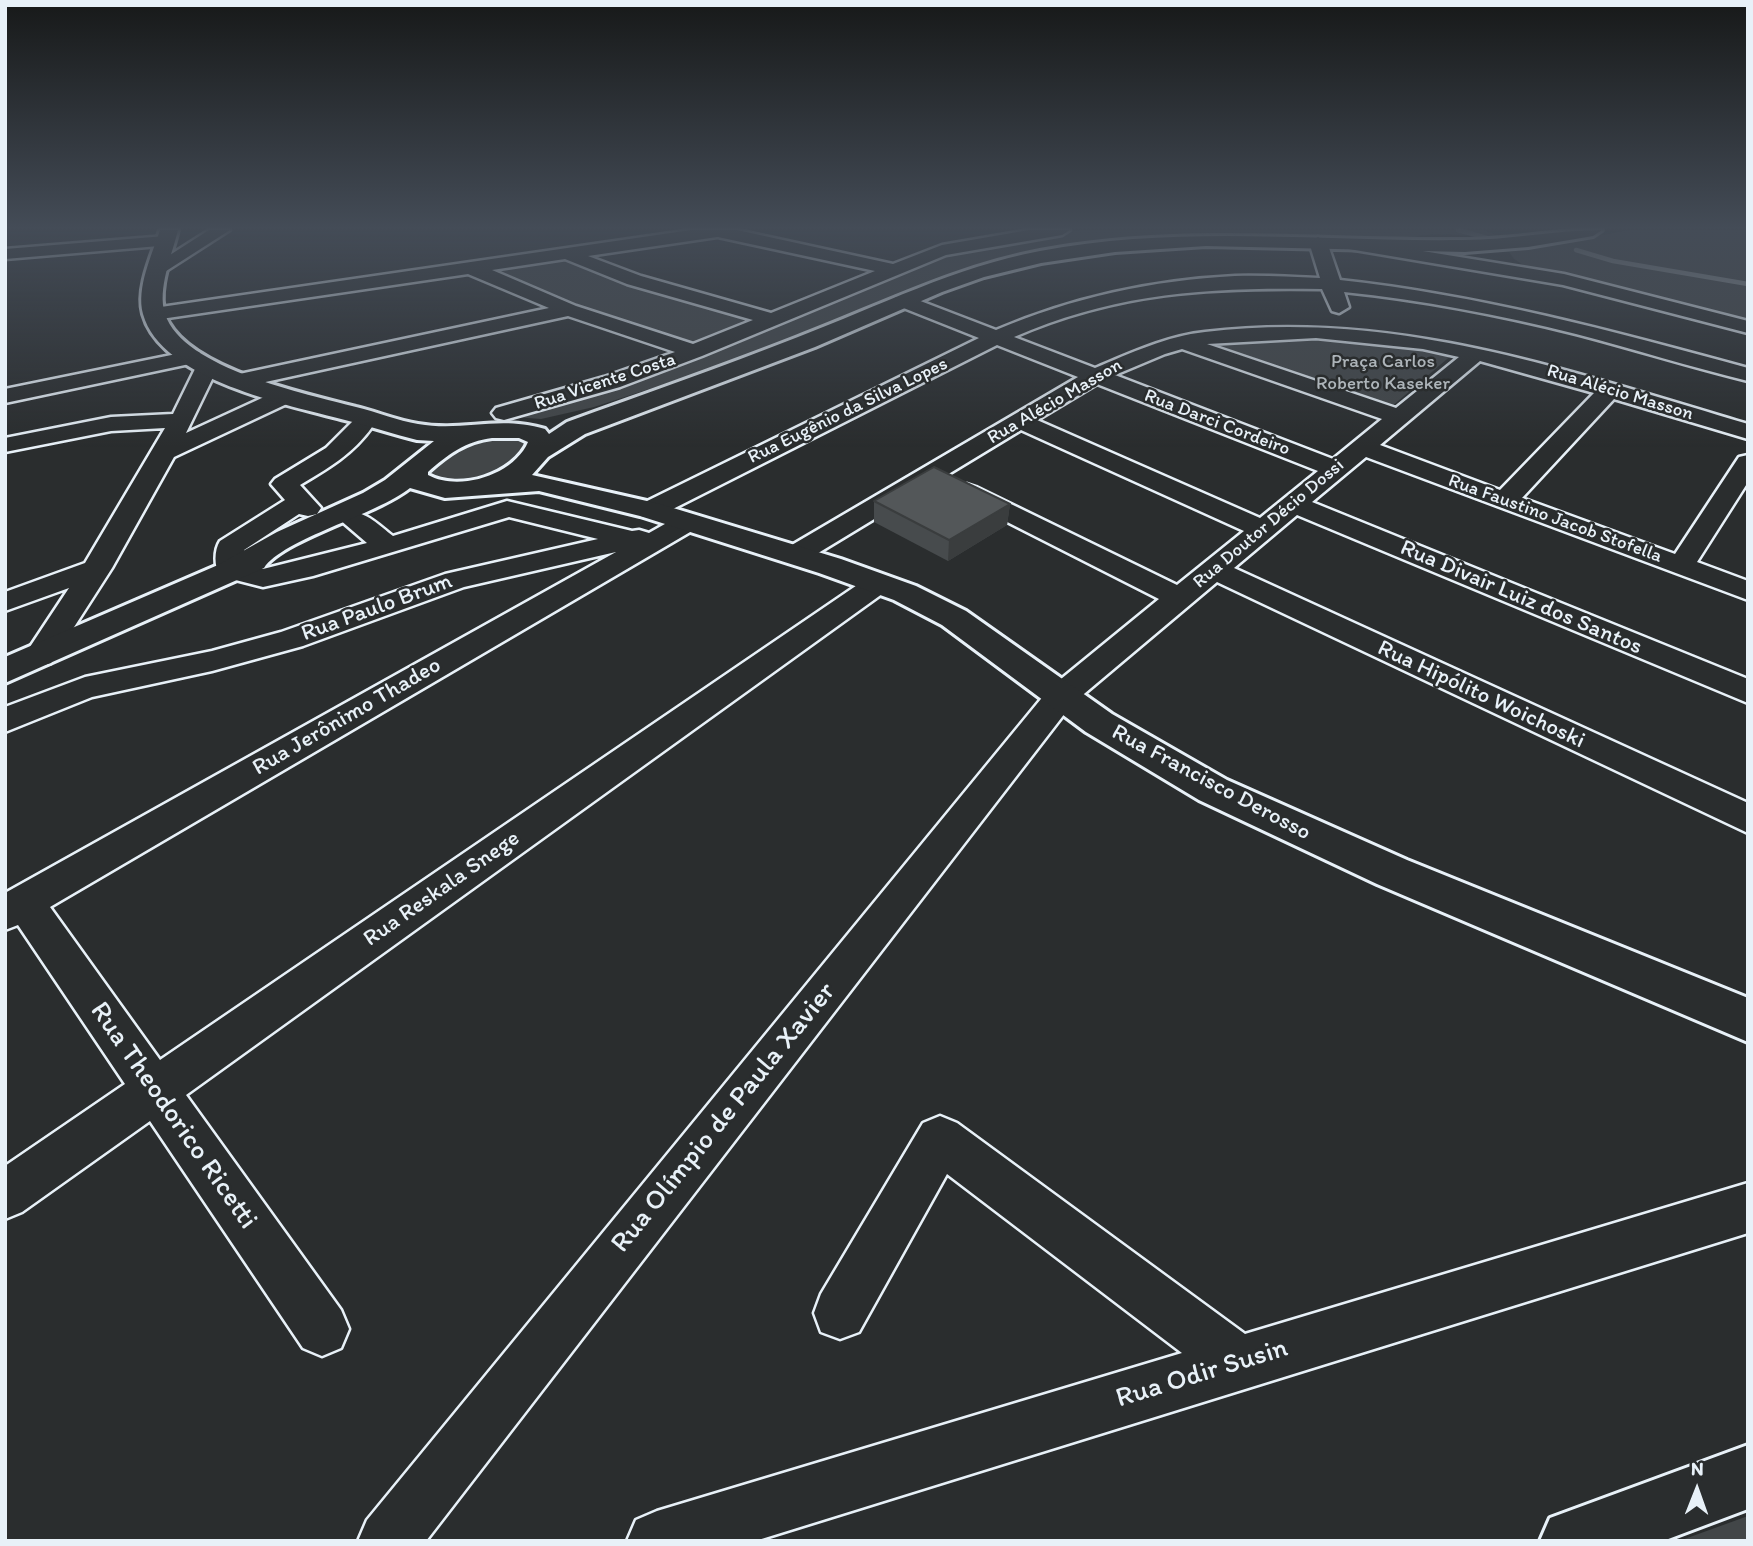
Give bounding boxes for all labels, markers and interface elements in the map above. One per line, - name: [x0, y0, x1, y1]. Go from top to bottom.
- street label: Rua Vicente Costa: [532, 348, 678, 416]
- park label: Praça Carlos Roberto Kaseker: [1316, 351, 1450, 395]
- street label: Rua Eugênio da Silva Lopes: [745, 353, 951, 469]
- street label: Rua Alécio Masson: [984, 354, 1126, 450]
- street label: Rua Alécio Masson: [1544, 360, 1696, 426]
- street label: Rua Darci Cordeiro: [1141, 385, 1293, 461]
- street label: Rua Doutor Décio Dossi: [1189, 454, 1349, 594]
- street label: Rua Faustino Jacob Stofella: [1445, 470, 1665, 568]
- street label: Rua Divair Luiz dos Santos: [1396, 534, 1646, 662]
- street label: Rua Paulo Brum: [298, 568, 456, 648]
- street label: Rua Hipólito Woichoski: [1373, 635, 1589, 755]
- street label: Rua Jerônimo Thadeo: [248, 652, 446, 782]
- street label: Rua Francisco Derosso: [1107, 719, 1315, 847]
- street label: Rua Reskala Snege: [359, 825, 525, 953]
- street label: Rua Olímpio de Paula Xavier: [605, 976, 843, 1260]
- street label: Rua Theodorico Ricetti: [82, 996, 264, 1236]
- street label: Rua Odir Susin: [1112, 1332, 1292, 1416]
- north arrow: [1662, 1455, 1732, 1525]
- text: N: [1691, 1457, 1704, 1480]

